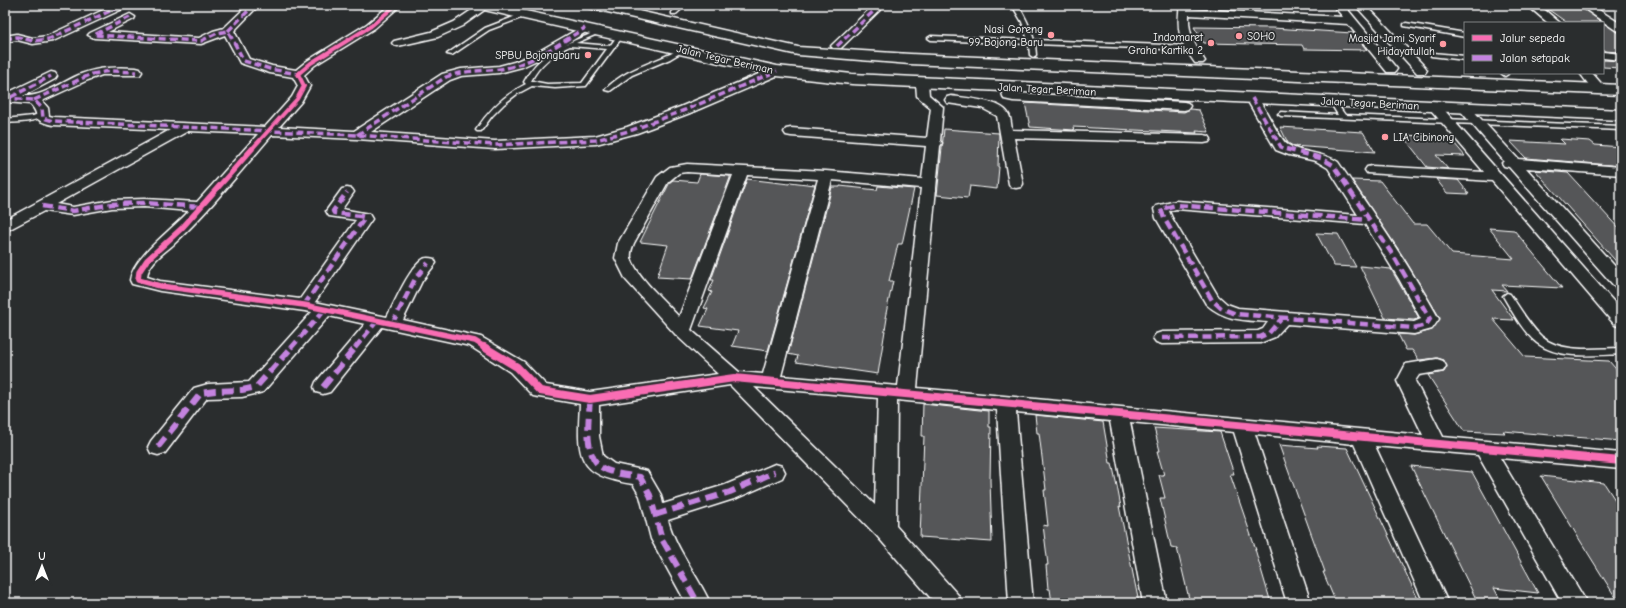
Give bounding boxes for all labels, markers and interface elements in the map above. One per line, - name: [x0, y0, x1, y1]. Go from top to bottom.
- legend: [1464, 22, 1604, 74]
- place label: Nasi Goreng 99 Bojong Baru: [969, 23, 1043, 49]
- marker: Nasi Goreng 99 Bojong Baru: [1046, 30, 1056, 40]
- place label: SOHO: [1247, 30, 1275, 43]
- place label: Indomaret Graha Kartika 2: [1128, 31, 1204, 57]
- marker: SOHO: [1234, 31, 1244, 41]
- text: Jalur sepeda: [1500, 31, 1565, 45]
- place label: Masjid Jami Syarif Hidayatullah: [1349, 32, 1436, 58]
- marker: Indomaret Graha Kartika 2: [1206, 38, 1216, 48]
- marker: Masjid Jami Syarif Hidayatullah: [1438, 39, 1448, 49]
- street label: Jalan Tegar Beriman: [675, 42, 774, 77]
- place label: SPBU Bojongbaru: [495, 49, 580, 62]
- marker: SPBU Bojongbaru: [583, 50, 593, 60]
- text: Jalan setapak: [1500, 51, 1570, 65]
- street label: Jalan Tegar Beriman: [997, 80, 1097, 99]
- street label: Jalan Tegar Beriman: [1320, 94, 1420, 113]
- place label: LIA Cibinong: [1393, 131, 1454, 144]
- marker: LIA Cibinong: [1380, 132, 1390, 142]
- north arrow: [22, 546, 62, 586]
- text: U: [38, 550, 46, 563]

